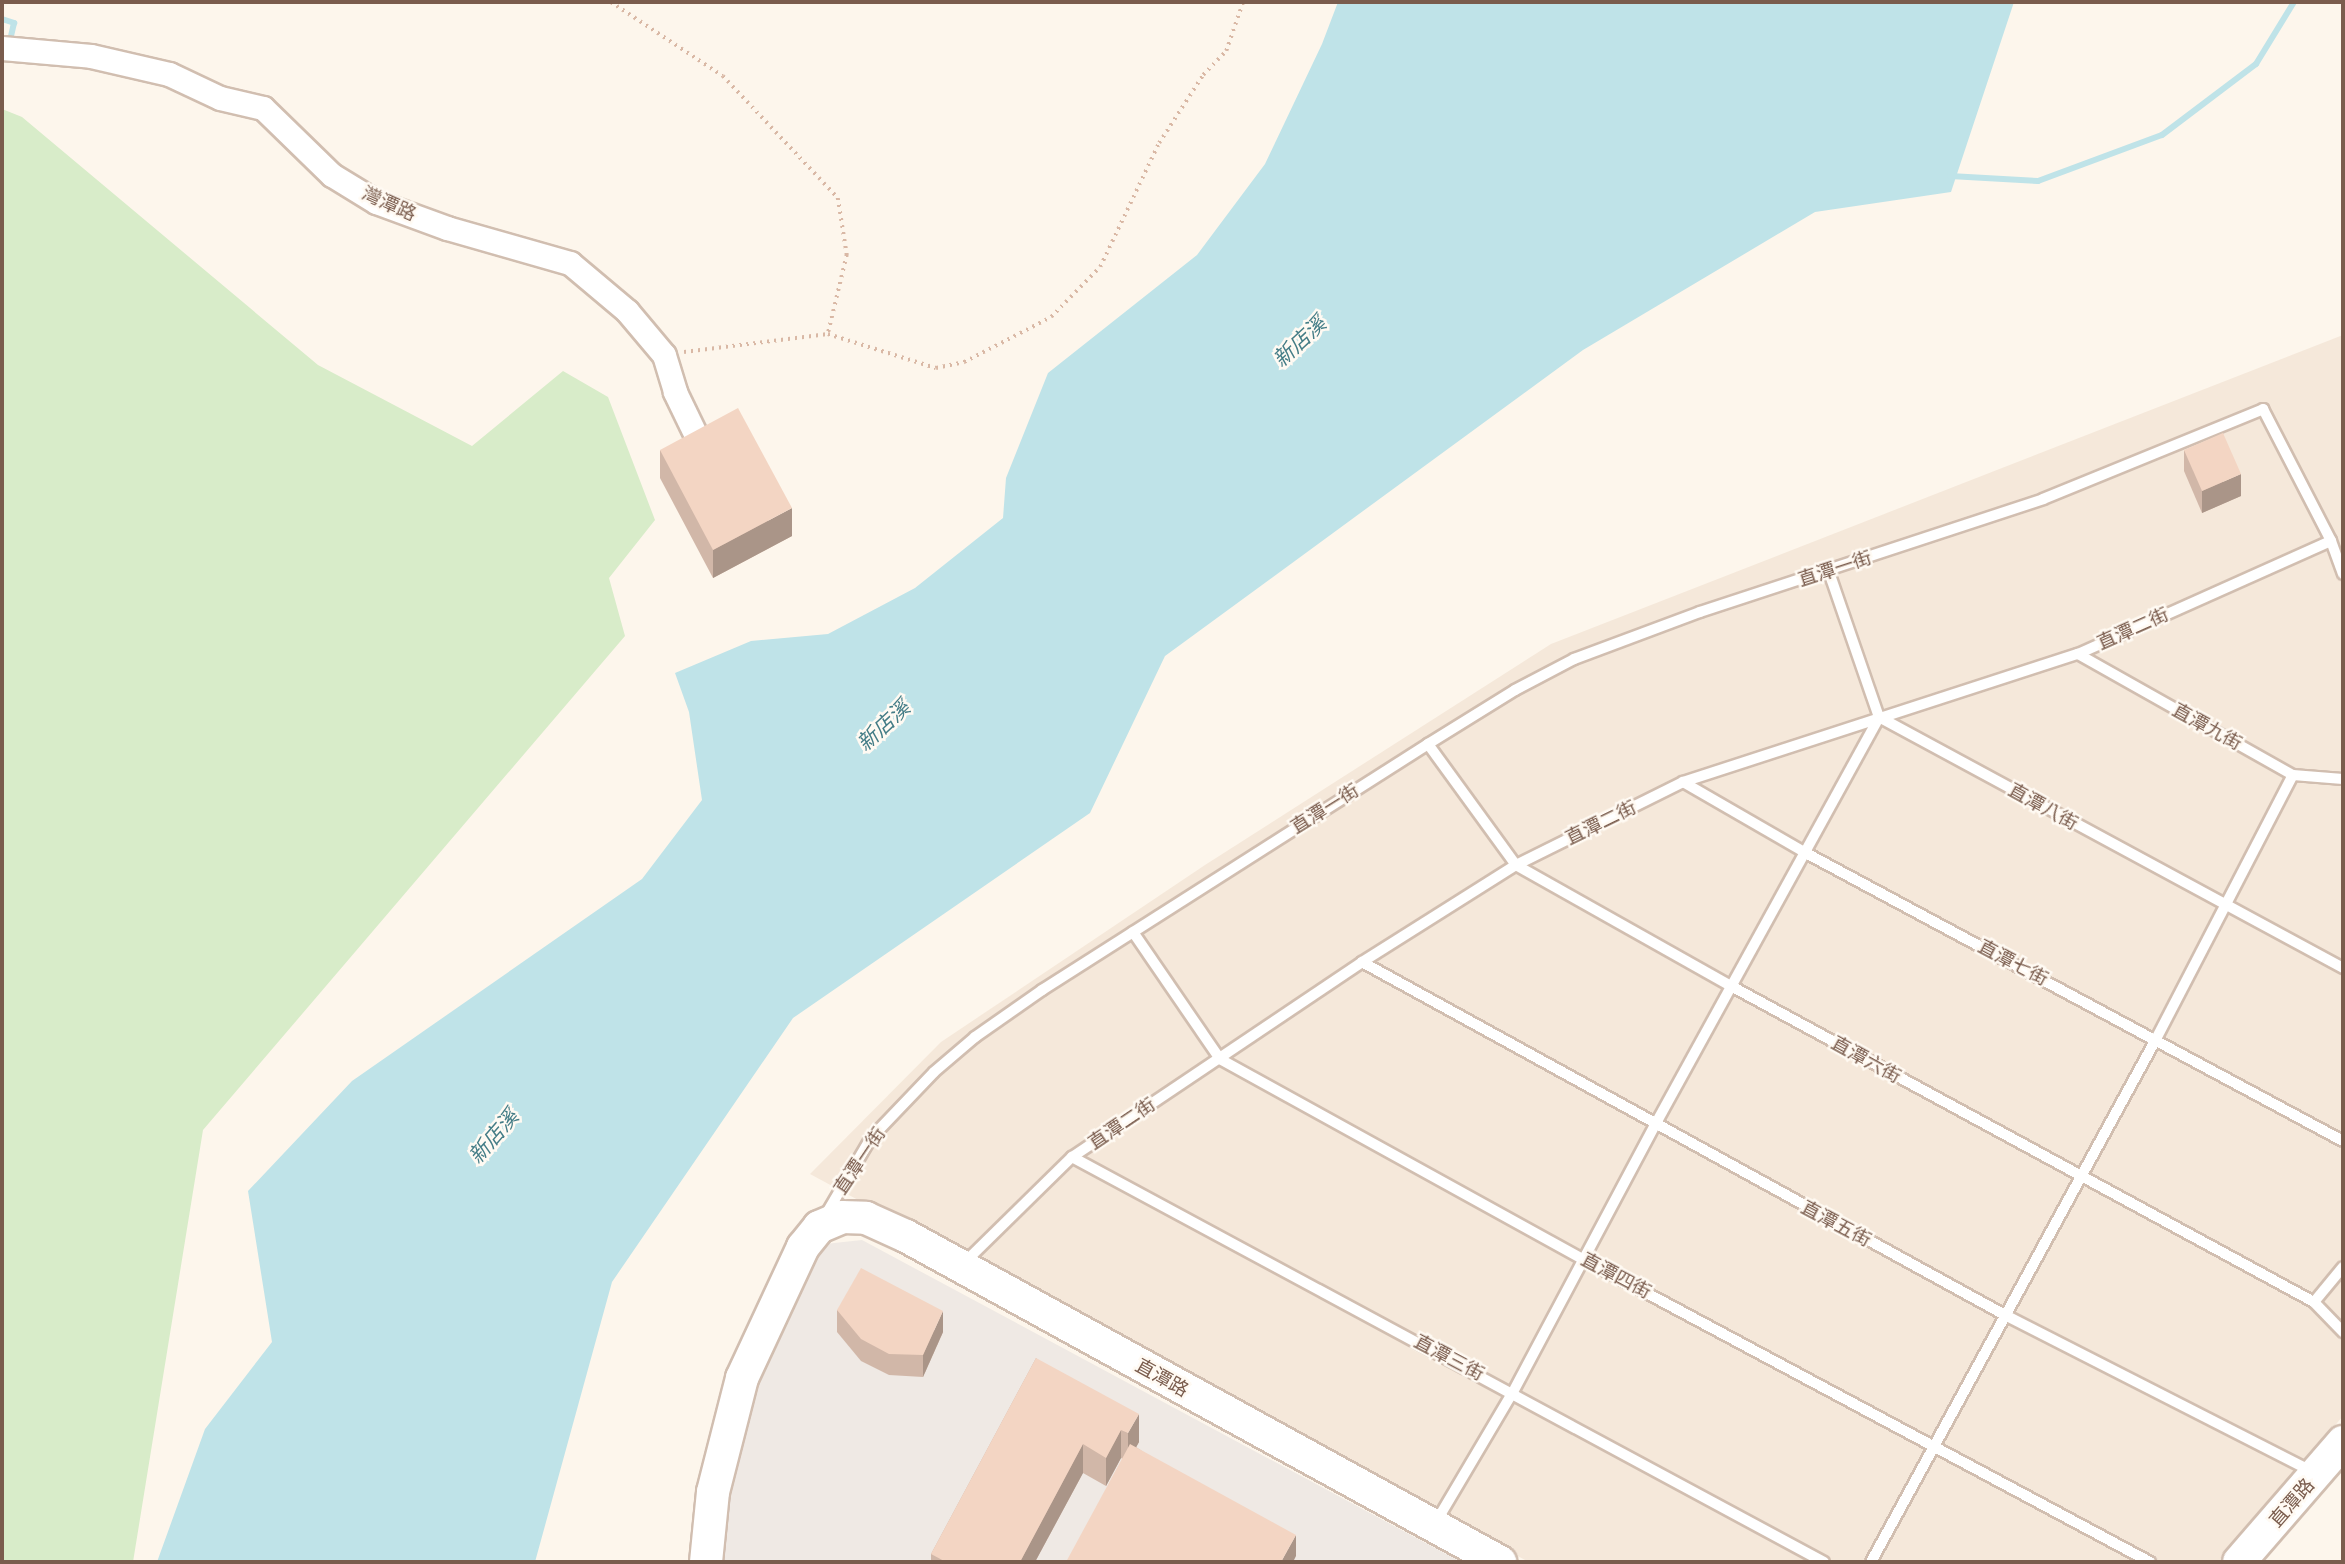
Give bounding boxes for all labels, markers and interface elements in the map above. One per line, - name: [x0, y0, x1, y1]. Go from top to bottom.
- street label: 灣潭路: [358, 182, 420, 226]
- water label: 新店溪: [1267, 310, 1331, 372]
- street label: 直潭一街: [1795, 546, 1875, 592]
- street label: 直潭二街: [2094, 603, 2172, 655]
- water label: 新店溪: [851, 694, 915, 756]
- street label: 直潭九街: [2168, 699, 2246, 755]
- street label: 直潭一街: [1287, 779, 1363, 839]
- street label: 直潭八街: [2004, 779, 2082, 835]
- street label: 直潭二街: [1562, 796, 1640, 850]
- street label: 直潭七街: [1974, 935, 2052, 991]
- street label: 直潭六街: [1827, 1032, 1905, 1088]
- street label: 直潭二街: [1084, 1093, 1160, 1155]
- water label: 新店溪: [463, 1104, 523, 1168]
- street label: 直潭一街: [829, 1123, 891, 1199]
- street label: 直潭五街: [1797, 1196, 1875, 1252]
- street label: 直潭四街: [1577, 1248, 1655, 1304]
- street label: 直潭三街: [1410, 1330, 1488, 1386]
- street label: 直潭路: [1132, 1354, 1192, 1402]
- street label: 直潭路: [2265, 1474, 2319, 1532]

